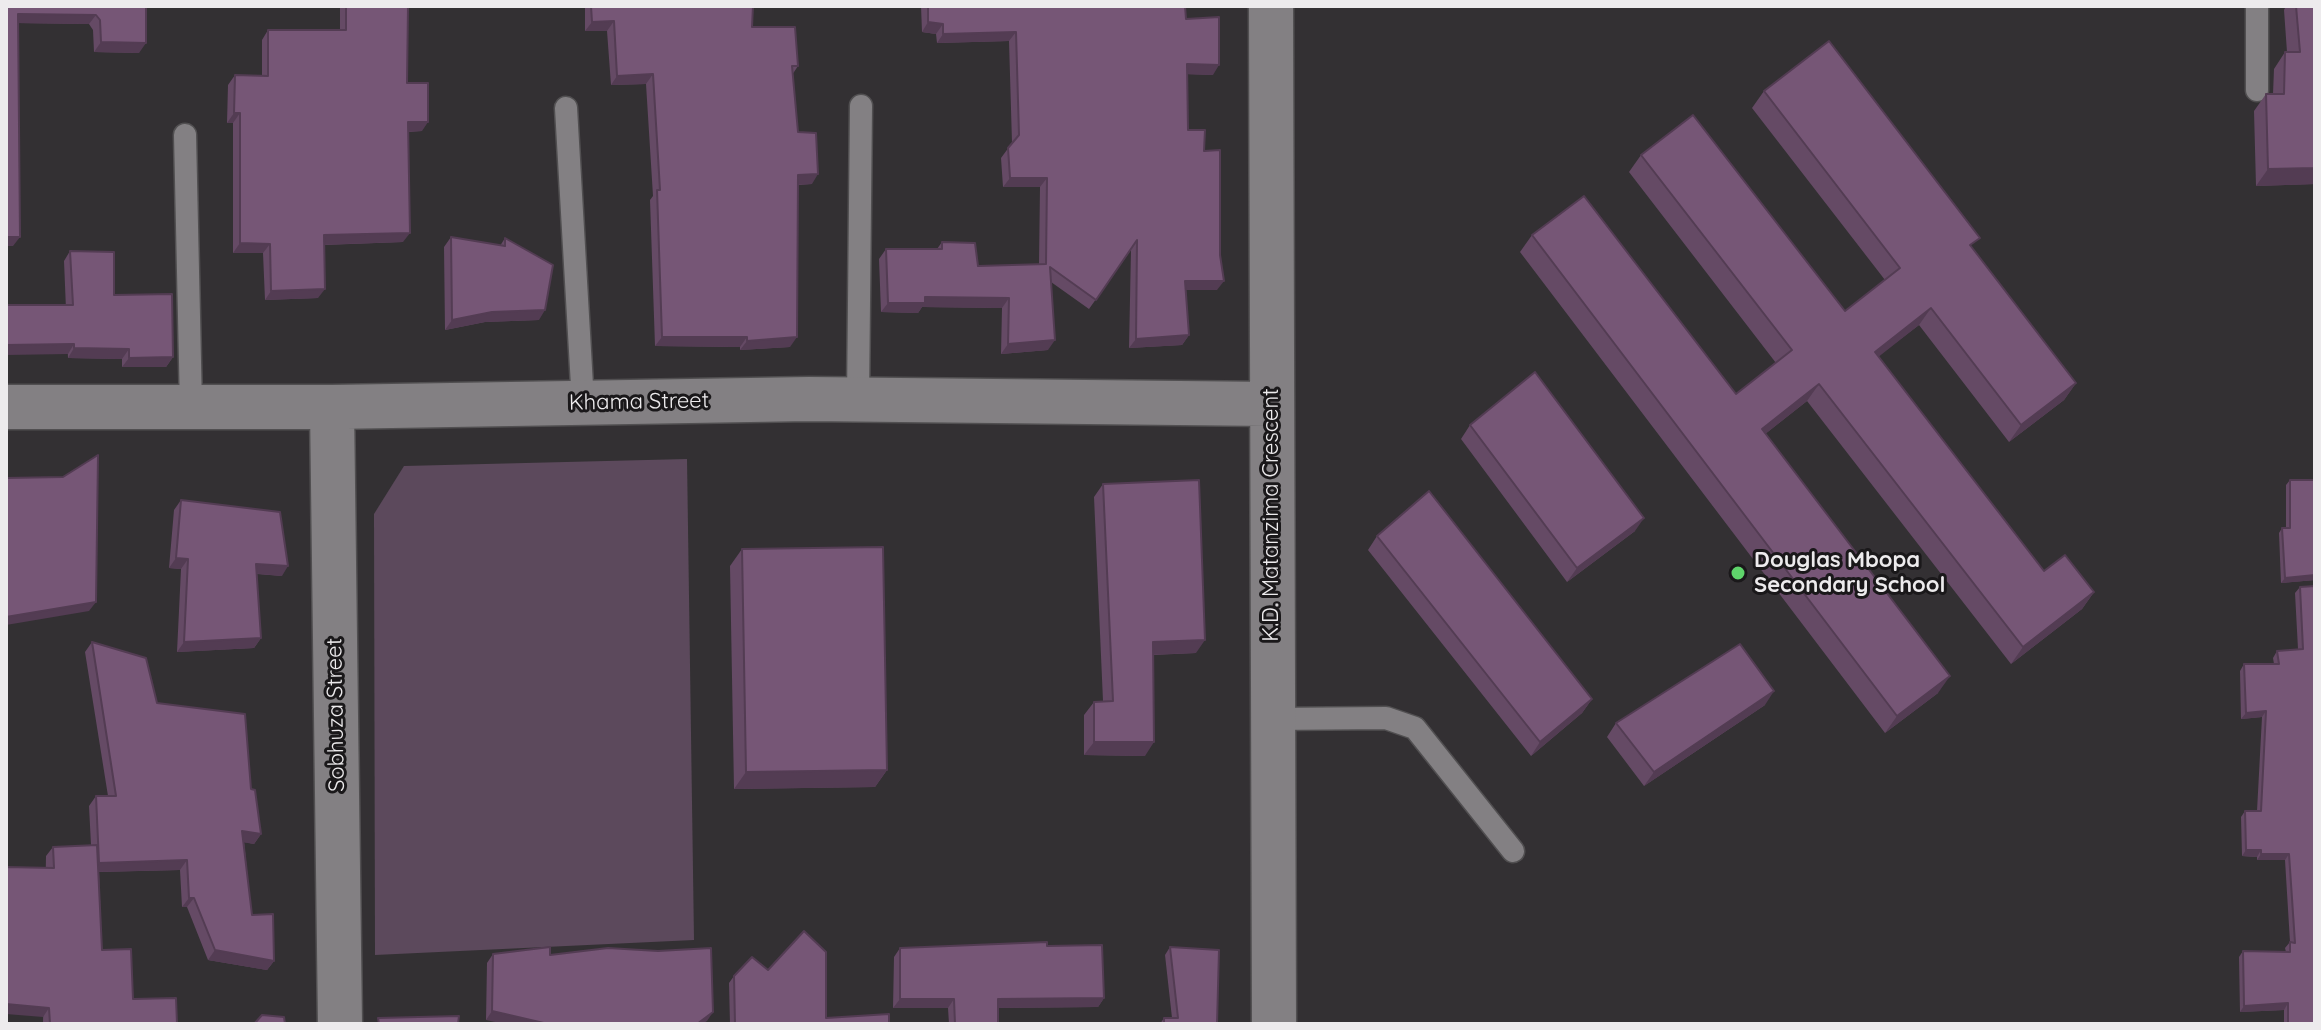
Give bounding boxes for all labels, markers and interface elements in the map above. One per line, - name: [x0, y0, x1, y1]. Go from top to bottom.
- street label: Khama Street: [569, 388, 709, 416]
- street label: K.D. Matanzima Crescent: [1258, 388, 1284, 642]
- place label: Douglas Mbopa Secondary School: [1754, 547, 1946, 598]
- marker: Douglas Mbopa Secondary School: [1729, 564, 1747, 582]
- street label: Sobhuza Street: [321, 638, 351, 792]

